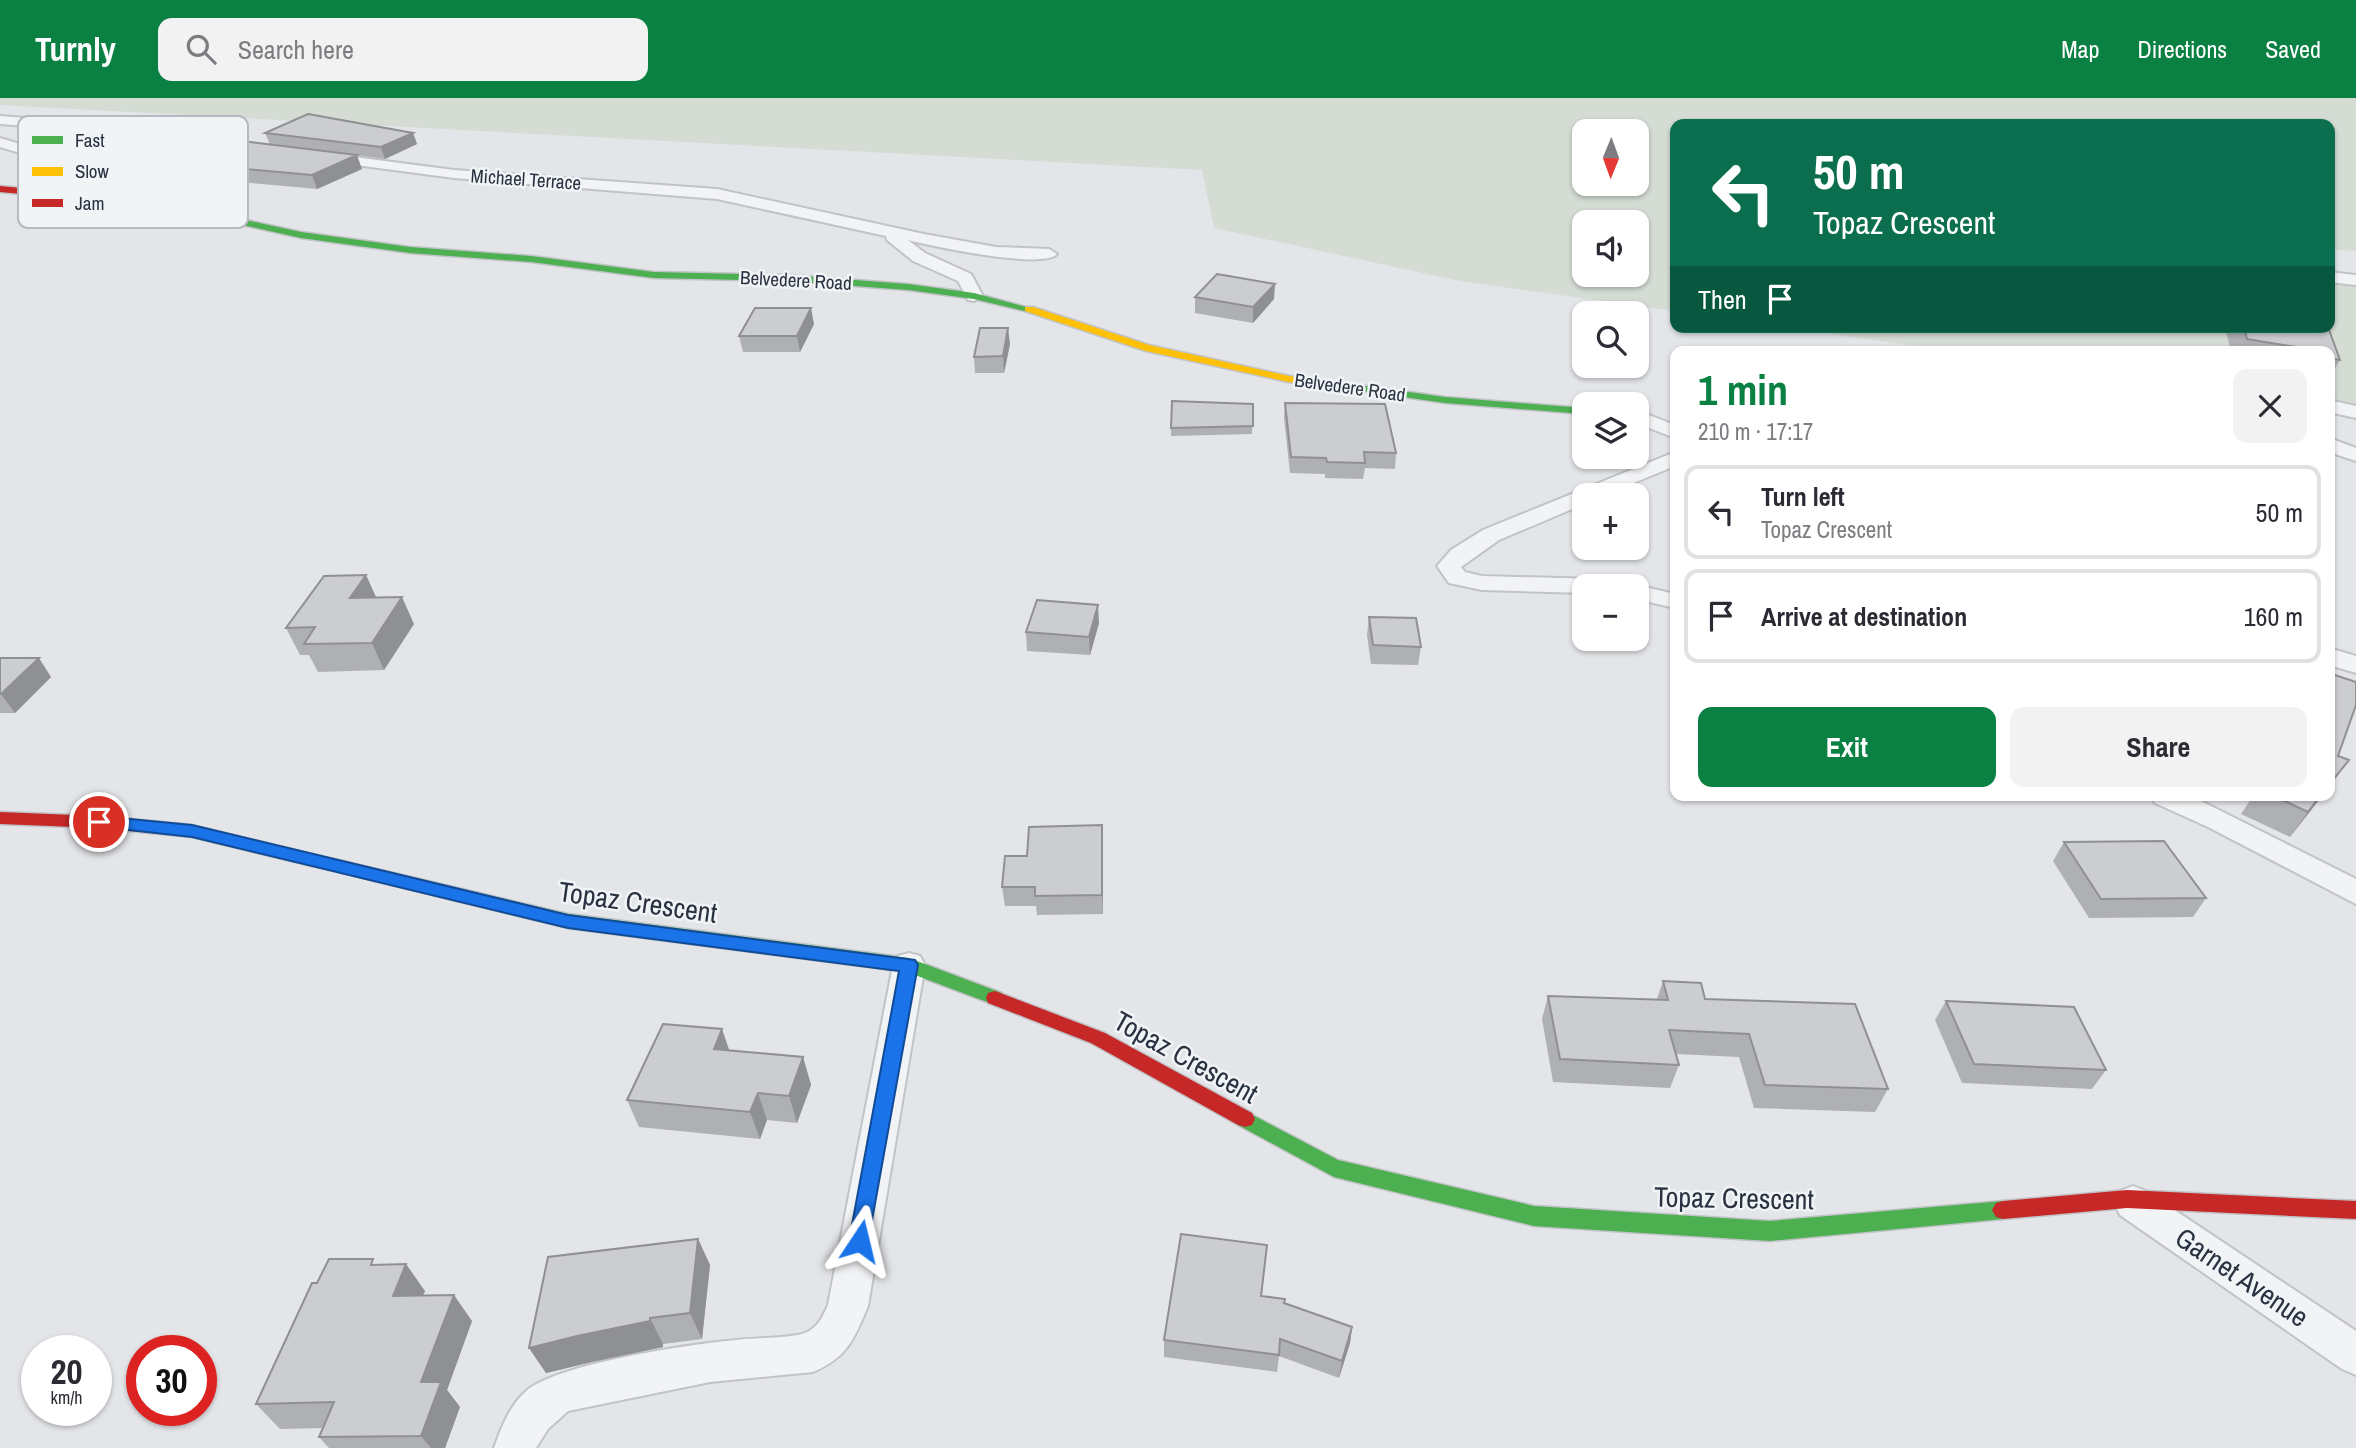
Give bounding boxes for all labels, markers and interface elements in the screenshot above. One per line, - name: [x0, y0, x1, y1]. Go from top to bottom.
- search box: [158, 18, 648, 81]
- text: Turnly: [35, 27, 116, 71]
- icon: search: [182, 30, 220, 68]
- text: Search here: [238, 32, 354, 67]
- text: Map: [2061, 33, 2099, 65]
- text: Directions: [2137, 33, 2227, 65]
- text: Saved: [2265, 33, 2321, 65]
- legend: [18, 116, 248, 228]
- north arrow: [1572, 119, 1648, 196]
- map controls: [1572, 119, 1649, 651]
- text: Fast: [75, 127, 105, 153]
- text: 50 m: [1813, 138, 1905, 204]
- icon: left: [1698, 147, 1789, 238]
- text: Slow: [75, 158, 110, 184]
- street label: Michael Terrace: [470, 162, 582, 196]
- text: Jam: [75, 190, 104, 216]
- text: Topaz Crescent: [1813, 201, 1995, 244]
- button: sound: [1572, 210, 1649, 287]
- street label: Belvedere Road: [740, 264, 852, 296]
- icon: arrive: [1761, 280, 1799, 318]
- text: Then: [1698, 282, 1747, 317]
- button: search: [1572, 301, 1649, 378]
- text: 1 min: [1698, 362, 1788, 418]
- street label: Belvedere Road: [1293, 366, 1407, 408]
- button: close: [2233, 369, 2307, 443]
- button: layers: [1572, 392, 1649, 469]
- text: 210 m · 17:17: [1698, 416, 1813, 447]
- text: Turn left: [1761, 479, 1845, 514]
- button: +: [1572, 483, 1649, 560]
- icon: left: [1702, 493, 1740, 531]
- text: 50 m: [2256, 495, 2303, 530]
- text: Topaz Crescent: [1761, 514, 1892, 545]
- button: −: [1572, 574, 1649, 651]
- icon: arrive: [1702, 597, 1740, 635]
- text: Arrive at destination: [1761, 599, 1967, 634]
- text: 160 m: [2244, 599, 2303, 634]
- button: Exit: [1698, 707, 1996, 787]
- button: Share: [2010, 707, 2307, 787]
- pin: [69, 792, 129, 852]
- icon: arrive: [80, 803, 118, 841]
- street label: Topaz Crescent: [556, 872, 720, 932]
- street label: Topaz Crescent: [1107, 1002, 1265, 1112]
- street label: Topaz Crescent: [1654, 1178, 1814, 1218]
- position arrow: [823, 1204, 897, 1278]
- street label: Garnet Avenue: [2168, 1219, 2316, 1335]
- speed limit sign: 30: [126, 1335, 217, 1426]
- text: 20: [51, 1348, 82, 1395]
- text: km/h: [51, 1385, 83, 1410]

